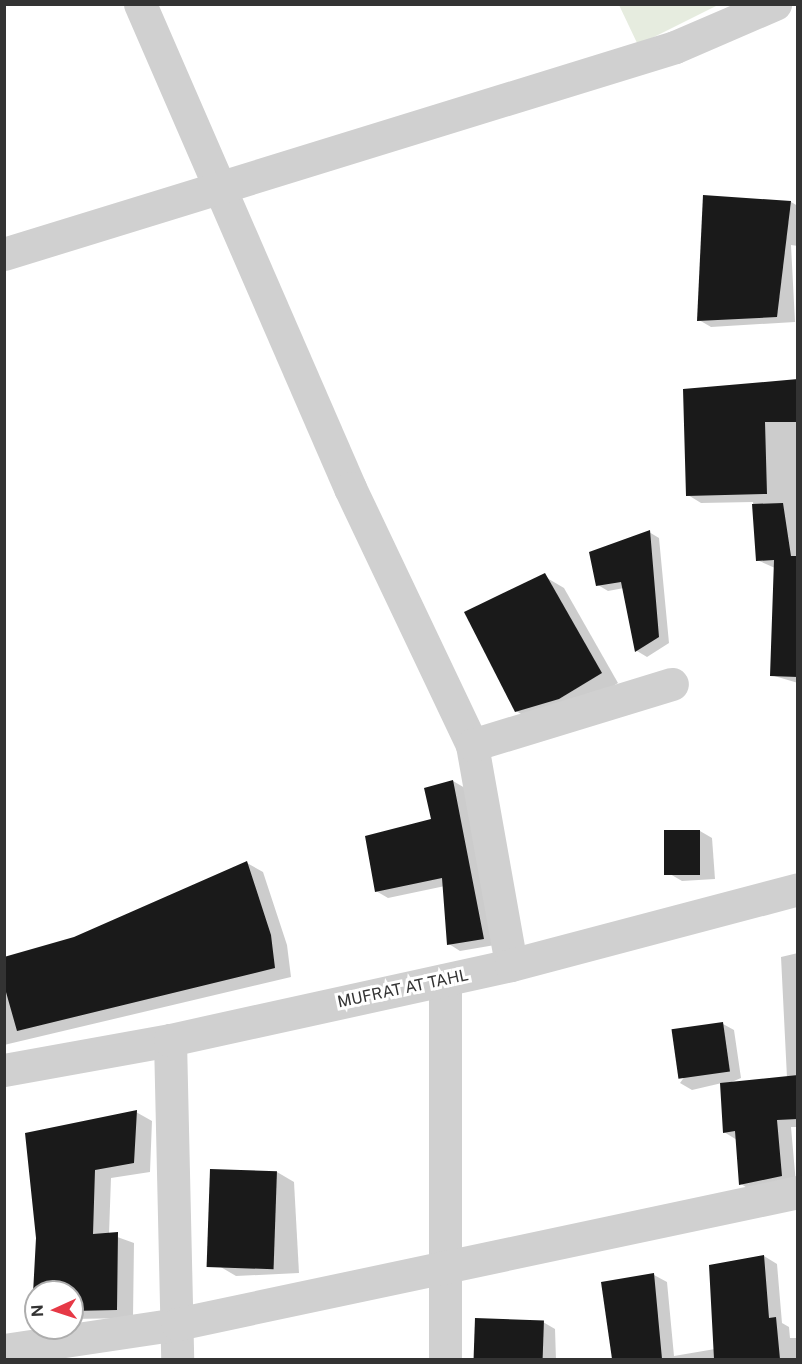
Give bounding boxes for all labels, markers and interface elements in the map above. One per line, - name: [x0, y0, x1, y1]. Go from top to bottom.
- street label: MUFRAT AT TAHL: [336, 966, 470, 1012]
- north arrow: [24, 1280, 84, 1340]
- text: N: [28, 1304, 47, 1318]

